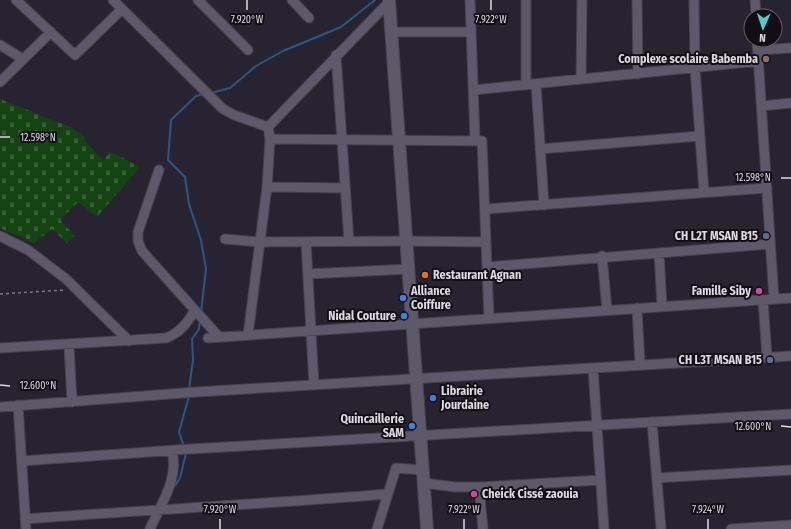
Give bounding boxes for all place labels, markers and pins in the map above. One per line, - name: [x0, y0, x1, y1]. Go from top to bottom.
- place label: Complexe scolaire Babemba: [618, 52, 758, 66]
- marker: Complexe scolaire Babemba: [761, 54, 771, 64]
- place label: CH L2T MSAN B15: [675, 229, 758, 243]
- marker: CH L2T MSAN B15: [761, 231, 771, 241]
- place label: Restaurant Agnan: [433, 268, 521, 282]
- marker: Restaurant Agnan: [420, 270, 430, 280]
- place label: Alliance Coiffure: [410, 284, 451, 312]
- place label: Famille Siby: [692, 284, 751, 298]
- marker: Famille Siby: [754, 286, 764, 296]
- marker: Alliance Coiffure: [398, 293, 408, 303]
- place label: Nidal Couture: [328, 309, 396, 323]
- marker: Nidal Couture: [399, 311, 409, 321]
- place label: CH L3T MSAN B15: [679, 353, 762, 367]
- marker: CH L3T MSAN B15: [765, 355, 775, 365]
- place label: Librairie Jourdaine: [440, 384, 489, 412]
- marker: Librairie Jourdaine: [428, 393, 438, 403]
- place label: Quincaillerie SAM: [340, 412, 404, 440]
- marker: Quincaillerie SAM: [407, 421, 417, 431]
- place label: Cheick Cissé zaouia: [482, 487, 578, 501]
- marker: Cheick Cissé zaouia: [469, 489, 479, 499]

